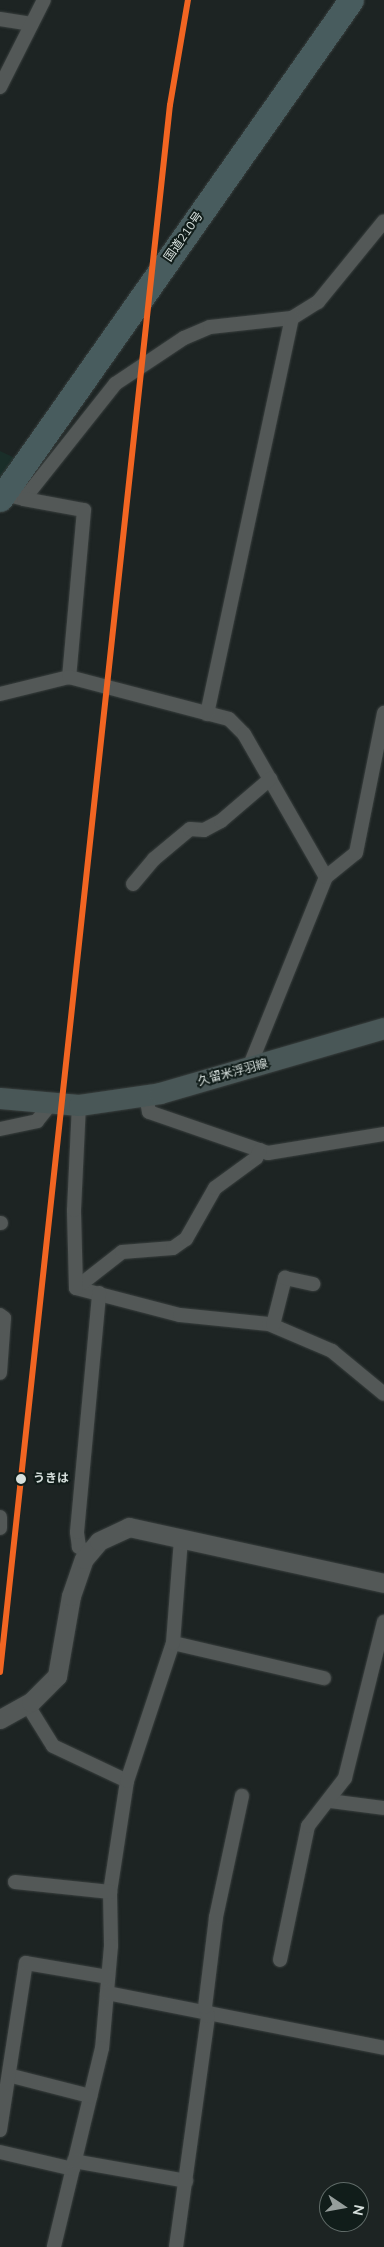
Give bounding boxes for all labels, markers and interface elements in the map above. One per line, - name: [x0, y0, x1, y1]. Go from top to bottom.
- street label: 国道210号: [162, 209, 206, 265]
- street label: 久留米浮羽線: [196, 1057, 270, 1089]
- marker: うきは: [13, 1471, 29, 1487]
- place label: うきは: [33, 1472, 69, 1486]
- north arrow: [319, 2182, 369, 2232]
- text: N: [348, 2203, 369, 2217]

